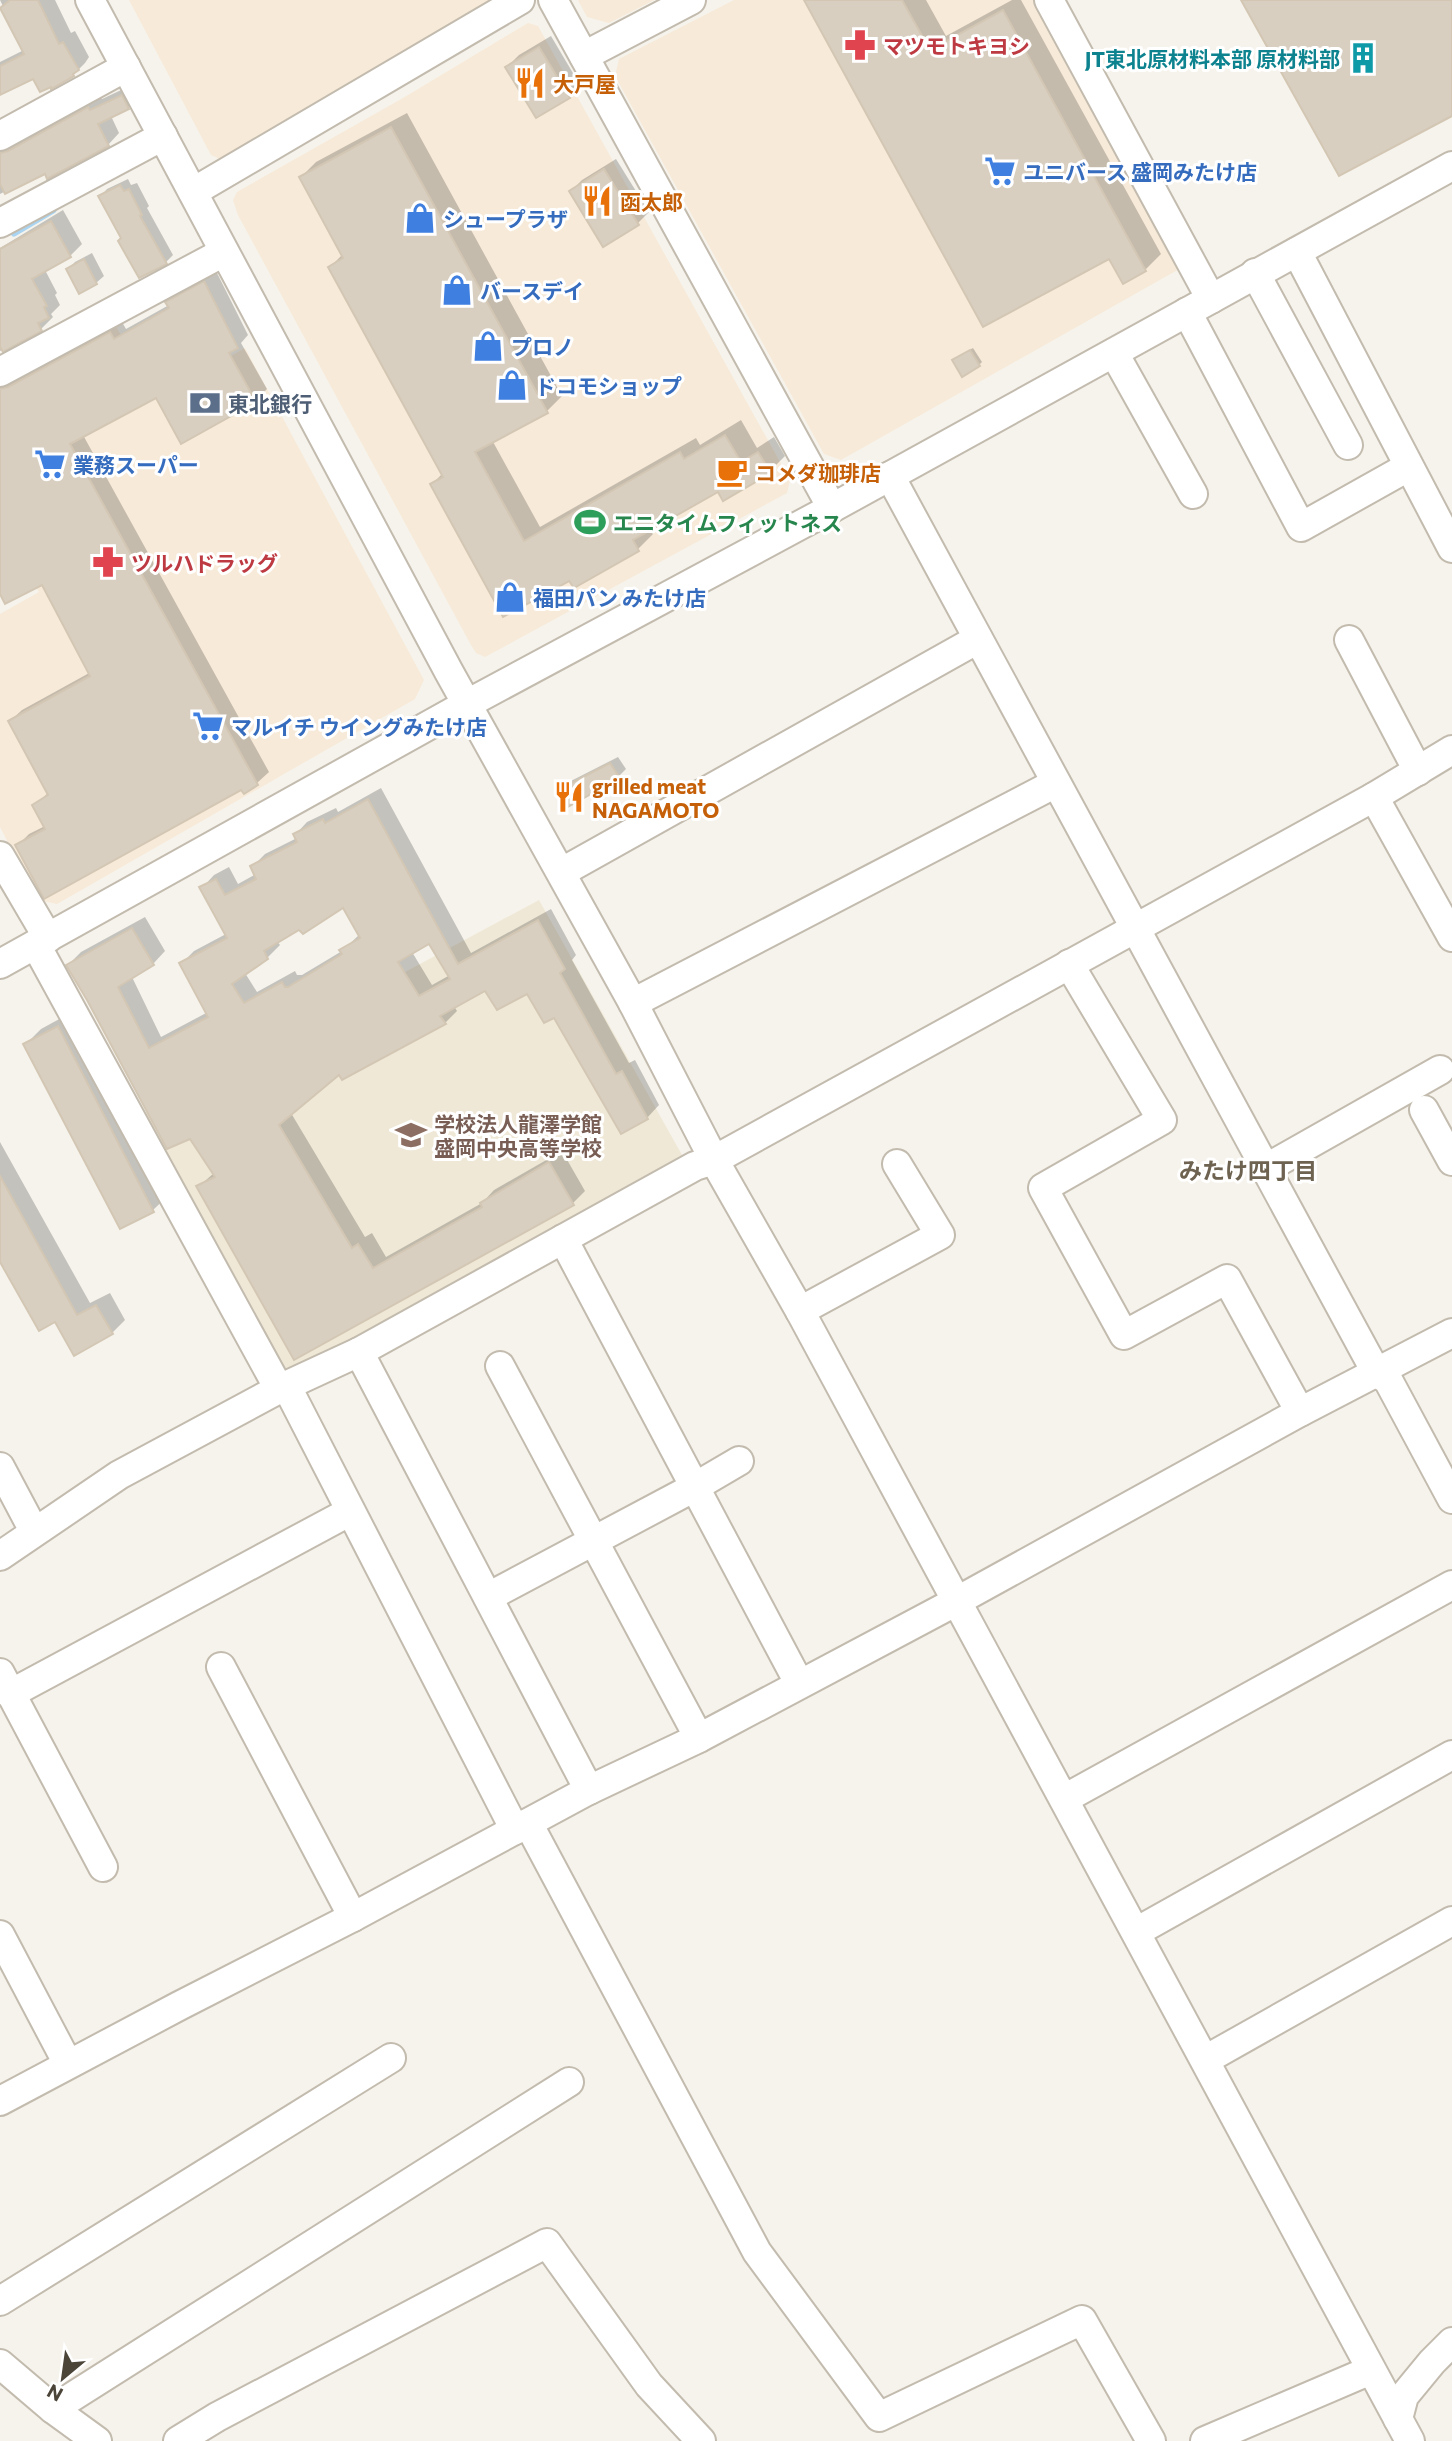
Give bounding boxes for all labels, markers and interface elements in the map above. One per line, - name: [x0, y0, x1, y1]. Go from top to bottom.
- pharmacy icon: マツモトキヨシ: [843, 28, 877, 62]
- place label: マツモトキヨシ: [883, 33, 1030, 58]
- building icon: JT東北原材料本部 原材料部: [1346, 41, 1380, 75]
- place label: JT東北原材料本部 原材料部: [1085, 46, 1340, 71]
- restaurant icon: 大戸屋: [513, 66, 547, 100]
- place label: 大戸屋: [553, 71, 616, 96]
- supermarket icon: ユニバース 盛岡みたけ店: [983, 154, 1017, 188]
- place label: ユニバース 盛岡みたけ店: [1023, 159, 1257, 184]
- restaurant icon: 函太郎: [580, 184, 614, 218]
- place label: 函太郎: [620, 189, 683, 214]
- shop icon: シュープラザ: [403, 201, 437, 235]
- place label: シュープラザ: [443, 206, 568, 231]
- shop icon: バースデイ: [440, 273, 474, 307]
- place label: バースデイ: [480, 278, 584, 303]
- shop icon: プロノ: [471, 329, 505, 363]
- place label: プロノ: [511, 334, 574, 359]
- shop icon: ドコモショップ: [495, 368, 529, 402]
- place label: ドコモショップ: [535, 373, 682, 398]
- bank icon: 東北銀行: [188, 386, 222, 420]
- place label: 東北銀行: [228, 391, 312, 416]
- supermarket icon: 業務スーパー: [33, 447, 67, 481]
- place label: 業務スーパー: [73, 452, 199, 477]
- cafe icon: コメダ珈琲店: [715, 455, 749, 489]
- place label: コメダ珈琲店: [755, 460, 881, 485]
- sports icon: エニタイムフィットネス: [573, 505, 607, 539]
- place label: エニタイムフィットネス: [613, 510, 842, 535]
- pharmacy icon: ツルハドラッグ: [91, 545, 125, 579]
- place label: ツルハドラッグ: [131, 550, 278, 575]
- shop icon: 福田パン みたけ店: [493, 580, 527, 614]
- place label: 福田パン みたけ店: [533, 585, 706, 610]
- supermarket icon: マルイチ ウイングみたけ店: [191, 709, 225, 743]
- place label: マルイチ ウイングみたけ店: [231, 714, 487, 739]
- place label: grilled meat NAGAMOTO: [592, 773, 719, 822]
- restaurant icon: grilled meat NAGAMOTO: [552, 780, 586, 814]
- place label: 学校法人龍澤学館 盛岡中央高等学校: [434, 1111, 602, 1160]
- school or university icon: 学校法人龍澤学館 盛岡中央高等学校: [394, 1118, 428, 1152]
- district label: みたけ四丁目: [1179, 1156, 1317, 1184]
- north arrow: [28, 2343, 98, 2413]
- text: N: [43, 2380, 66, 2407]

